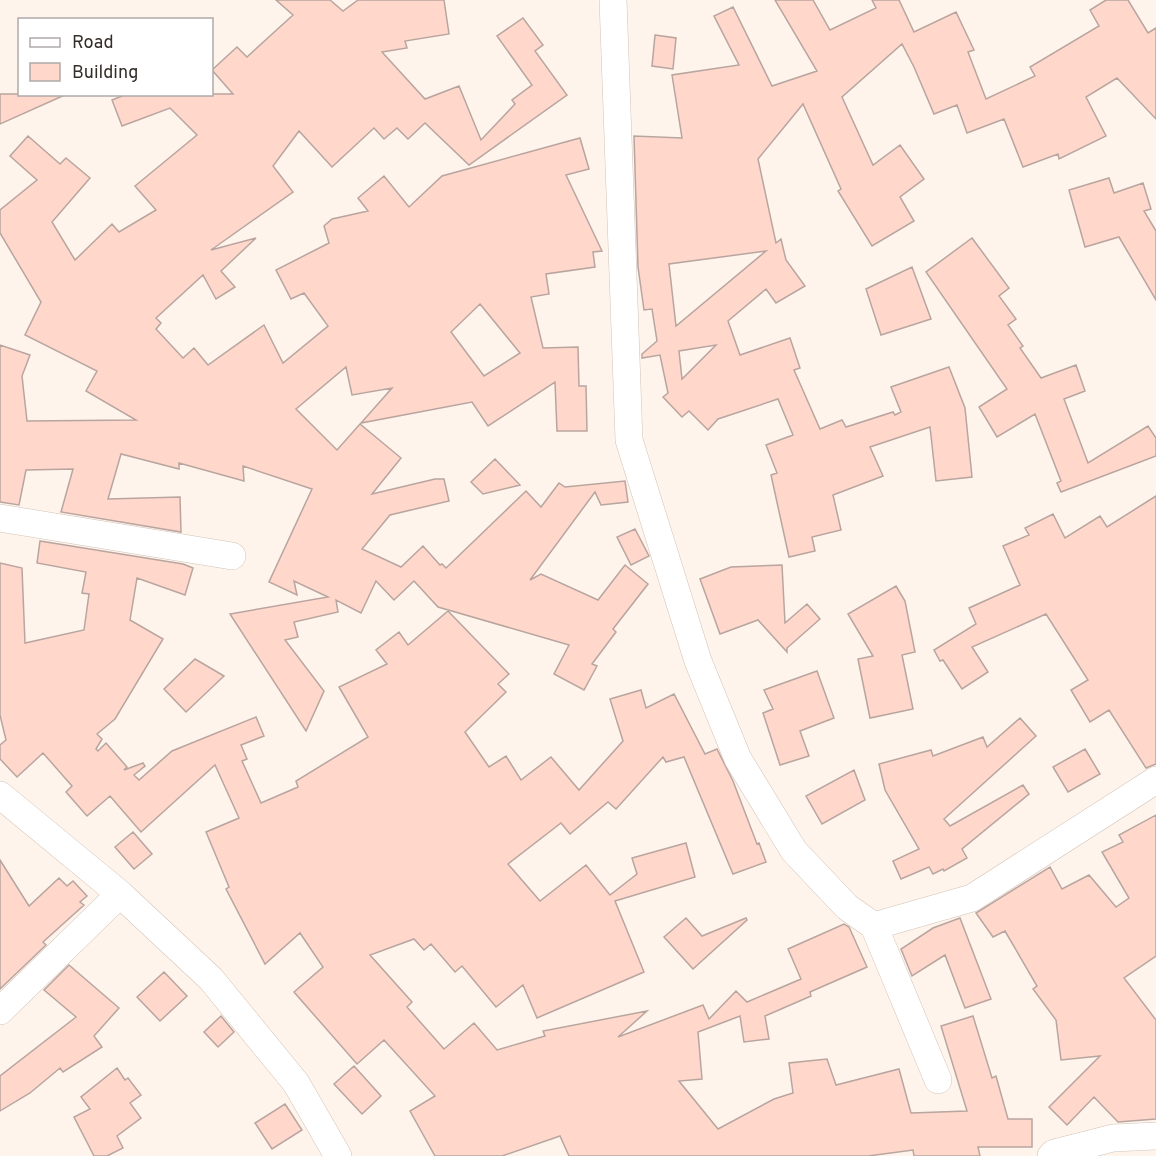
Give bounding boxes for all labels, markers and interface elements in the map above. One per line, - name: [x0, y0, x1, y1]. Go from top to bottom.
- legend: [18, 18, 213, 96]
- text: Road: [72, 32, 114, 55]
- text: Building: [72, 62, 138, 85]

